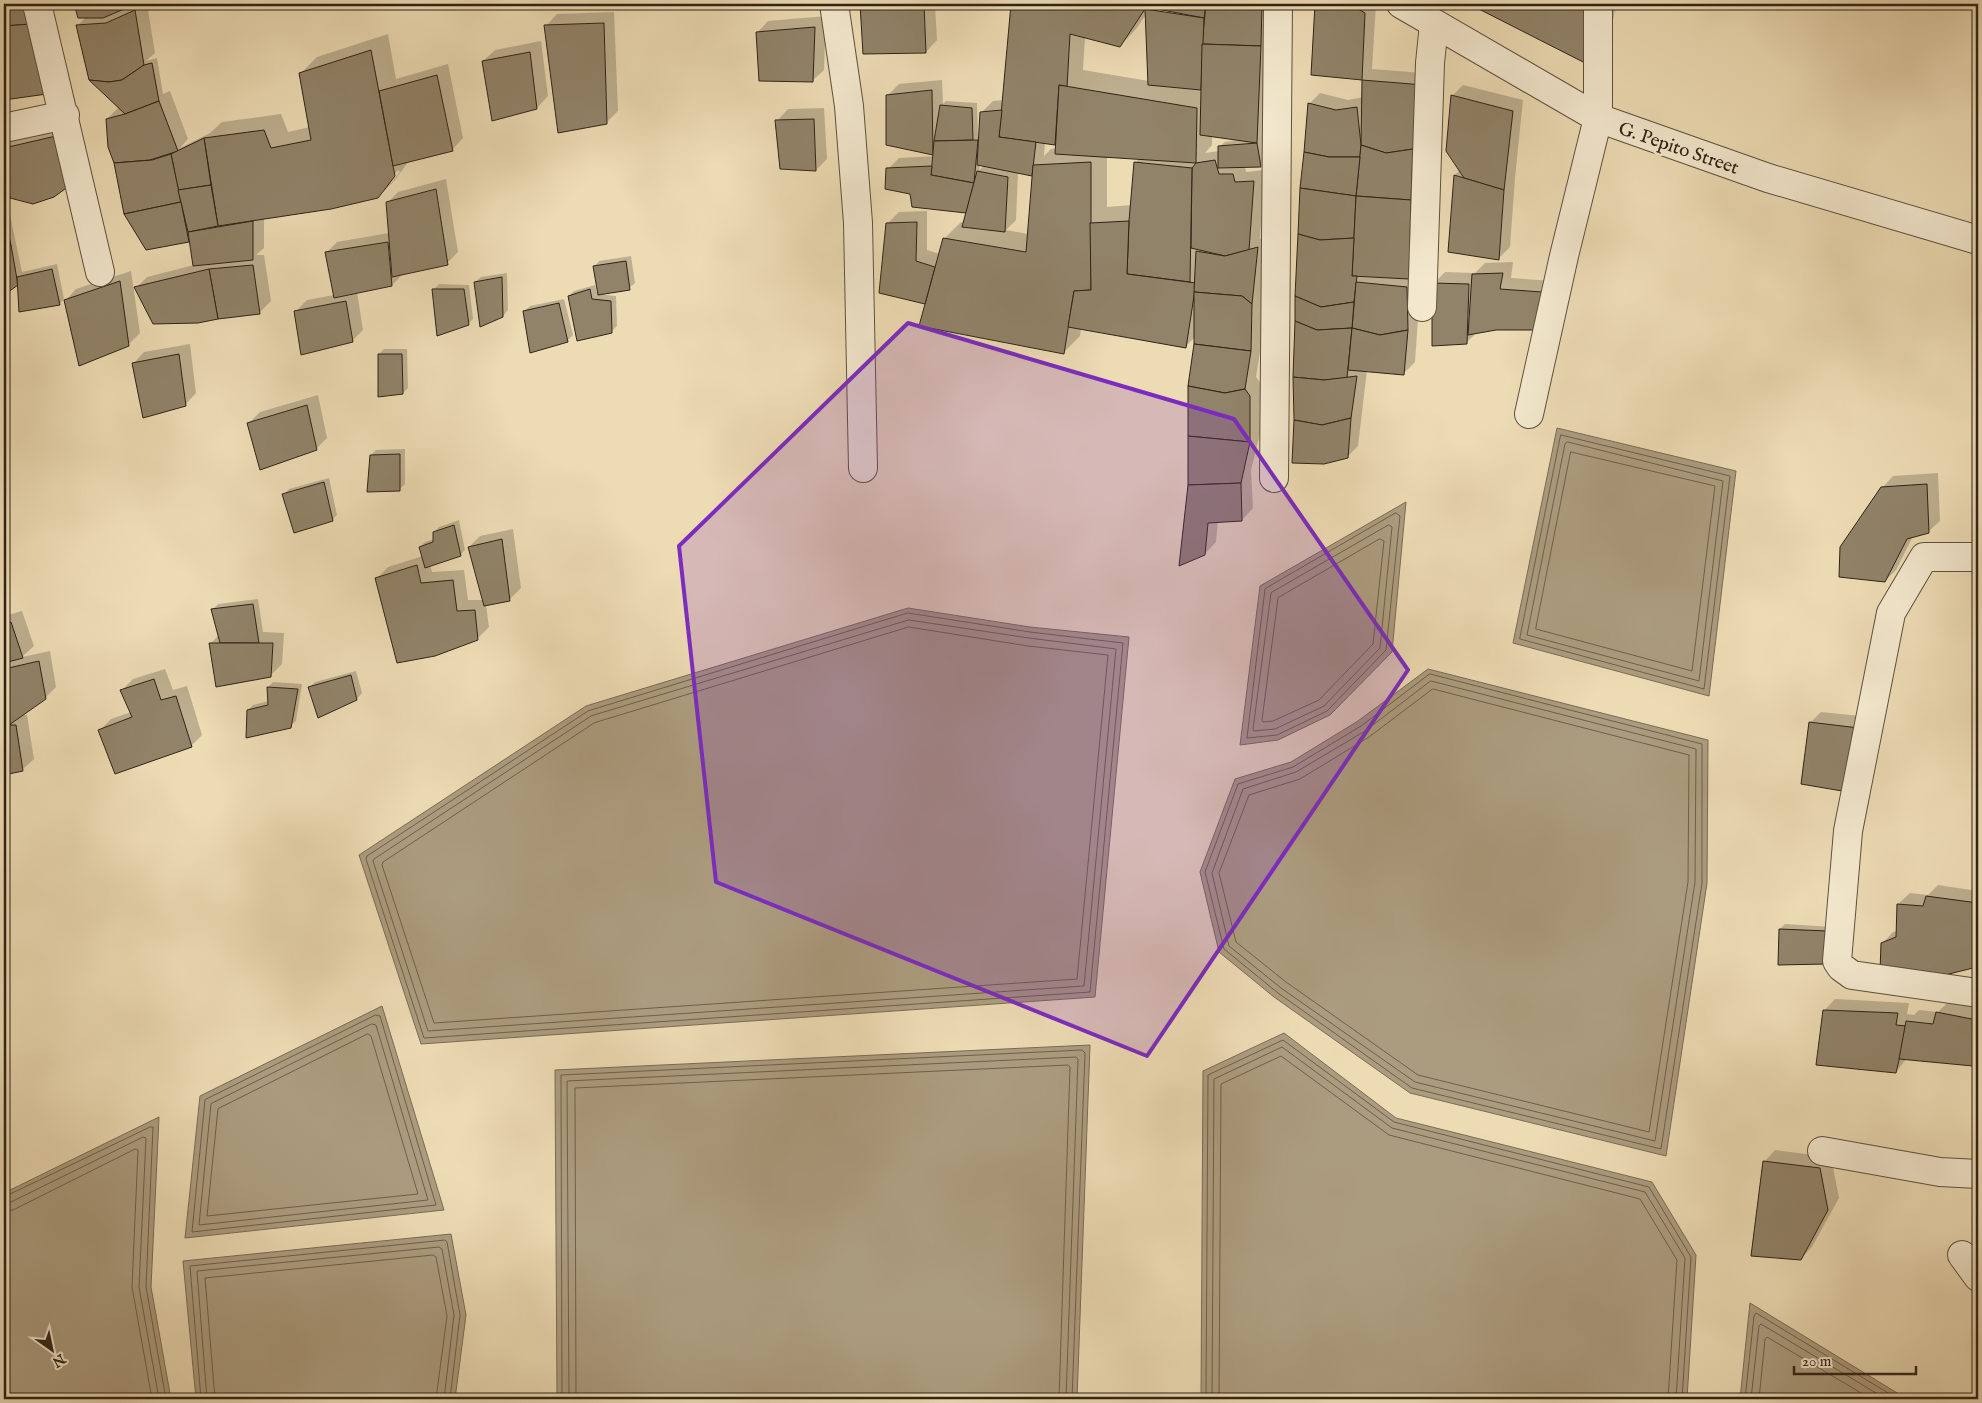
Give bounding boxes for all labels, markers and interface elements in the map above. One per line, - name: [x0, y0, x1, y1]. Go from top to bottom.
- street label: G. Pepito Street: [1615, 117, 1742, 181]
- north arrow: [28, 1326, 78, 1376]
- scale bar: [1794, 1343, 1917, 1375]
- text: N: [49, 1349, 69, 1371]
- text: 20 m: [1802, 1352, 1832, 1371]

